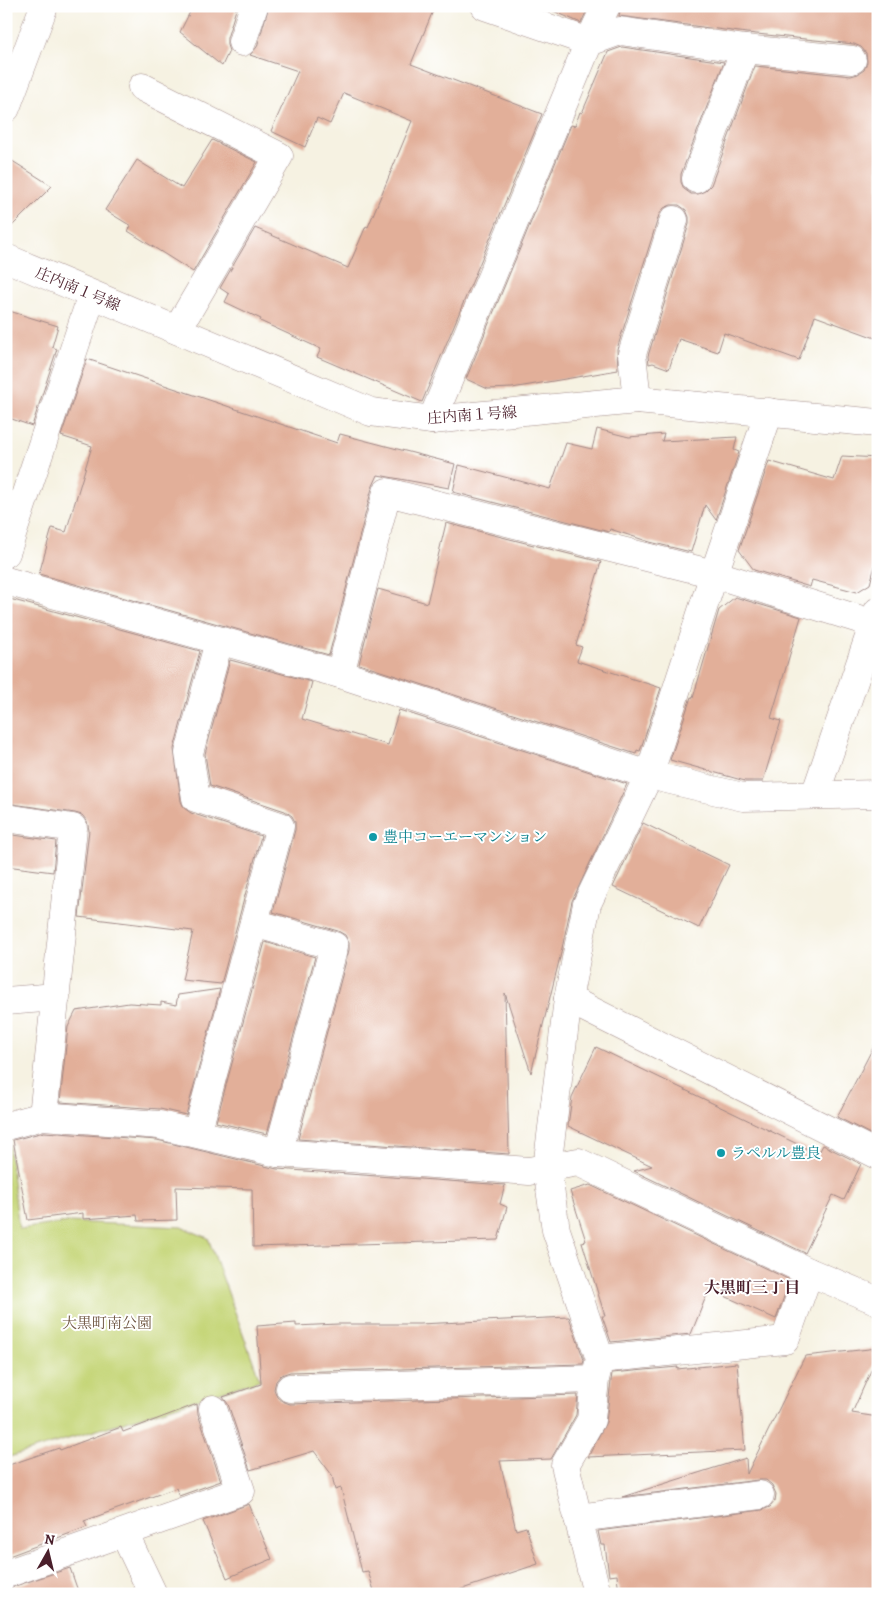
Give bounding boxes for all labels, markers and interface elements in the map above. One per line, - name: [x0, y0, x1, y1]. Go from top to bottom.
- street label: 庄内南１号線: [33, 262, 123, 316]
- street label: 庄内南１号線: [426, 402, 518, 428]
- place label: 豊中コーエーマンション: [383, 827, 547, 847]
- marker: 豊中コーエーマンション: [367, 831, 379, 843]
- place label: ラペルル豊良: [731, 1143, 821, 1163]
- marker: ラペルル豊良: [715, 1147, 727, 1159]
- district label: 大黒町三丁目: [704, 1277, 800, 1299]
- park label: 大黒町南公園: [62, 1313, 152, 1333]
- north arrow: [22, 1528, 72, 1578]
- text: N: [43, 1530, 56, 1550]

